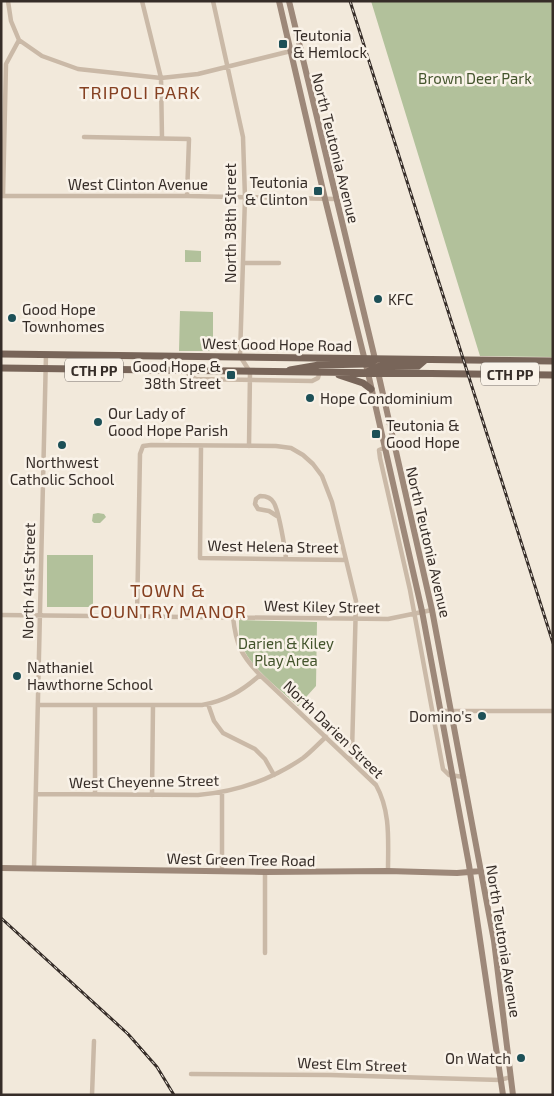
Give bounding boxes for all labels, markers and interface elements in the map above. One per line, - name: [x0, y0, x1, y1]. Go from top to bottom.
- place label: Teutonia & Hemlock: [293, 26, 367, 61]
- marker: Teutonia & Hemlock: [277, 38, 289, 50]
- park label: Brown Deer Park: [418, 69, 532, 87]
- street label: North Teutonia Avenue: [309, 71, 363, 225]
- district label: TRIPOLI PARK: [79, 81, 201, 103]
- street label: North 38th Street: [221, 163, 239, 283]
- place label: Teutonia & Clinton: [245, 173, 308, 208]
- street label: West Clinton Avenue: [68, 175, 208, 193]
- marker: Teutonia & Clinton: [312, 185, 324, 197]
- place label: KFC: [388, 290, 414, 308]
- marker: KFC: [372, 293, 384, 305]
- place label: Good Hope Townhomes: [22, 300, 105, 335]
- marker: Good Hope Townhomes: [6, 312, 18, 324]
- street label: West Good Hope Road: [202, 334, 352, 354]
- place label: Good Hope & 38th Street: [132, 357, 221, 392]
- road number: CTH PP: [65, 358, 123, 382]
- road number: CTH PP: [481, 362, 539, 386]
- marker: Good Hope & 38th Street: [225, 369, 237, 381]
- place label: Hope Condominium: [320, 389, 453, 407]
- marker: Hope Condominium: [304, 392, 316, 404]
- place label: Our Lady of Good Hope Parish: [108, 404, 228, 439]
- marker: Our Lady of Good Hope Parish: [92, 416, 104, 428]
- place label: Teutonia & Good Hope: [386, 416, 460, 451]
- marker: Teutonia & Good Hope: [370, 428, 382, 440]
- marker: Northwest Catholic School: [56, 439, 68, 451]
- place label: Northwest Catholic School: [10, 453, 115, 488]
- street label: North Teutonia Avenue: [403, 465, 455, 619]
- street label: North 41st Street: [18, 522, 38, 639]
- street label: West Helena Street: [207, 536, 339, 556]
- district label: TOWN & COUNTRY MANOR: [89, 579, 247, 622]
- street label: West Kiley Street: [264, 596, 381, 616]
- park label: Darien & Kiley Play Area: [238, 634, 334, 669]
- place label: Nathaniel Hawthorne School: [27, 658, 153, 693]
- marker: Nathaniel Hawthorne School: [11, 670, 23, 682]
- street label: North Darien Street: [280, 676, 388, 782]
- place label: Domino's: [409, 707, 472, 725]
- marker: Domino's: [476, 710, 488, 722]
- street label: West Cheyenne Street: [69, 771, 220, 791]
- street label: West Green Tree Road: [166, 849, 316, 869]
- street label: North Teutonia Avenue: [483, 863, 525, 1019]
- place label: On Watch: [445, 1049, 511, 1067]
- marker: On Watch: [515, 1052, 527, 1064]
- street label: West Elm Street: [297, 1053, 407, 1075]

